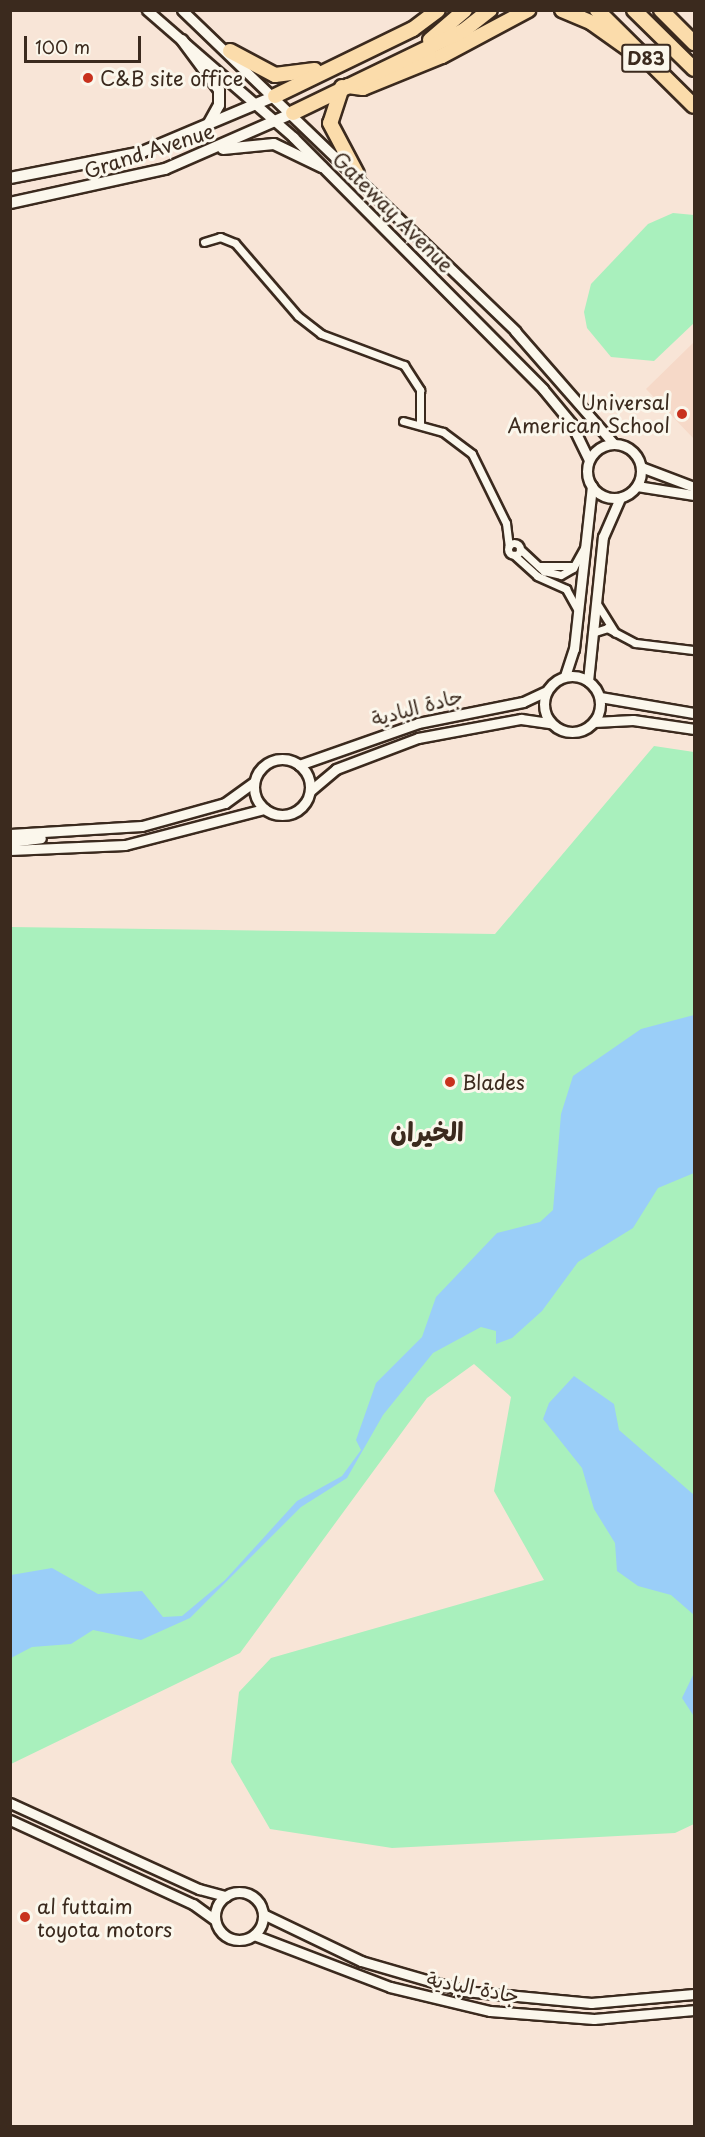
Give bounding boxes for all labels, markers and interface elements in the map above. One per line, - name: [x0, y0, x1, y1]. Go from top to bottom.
- scale bar: [27, 24, 144, 62]
- text: 100 m: [35, 33, 90, 60]
- road number: D83: [620, 43, 672, 73]
- place label: C&B site office: [100, 66, 244, 90]
- marker: C&B site office: [81, 71, 95, 85]
- street label: Grand Avenue: [80, 119, 218, 183]
- street label: Gateway Avenue: [328, 147, 458, 277]
- place label: Universal American School: [507, 390, 670, 437]
- marker: Universal American School: [675, 407, 689, 421]
- street label: جادة البادية: [369, 683, 465, 731]
- place label: Blades: [462, 1070, 525, 1094]
- marker: Blades: [443, 1075, 457, 1089]
- district label: الخيران: [390, 1115, 464, 1147]
- place label: al futtaim toyota motors: [37, 1894, 172, 1941]
- marker: al futtaim toyota motors: [18, 1910, 32, 1924]
- street label: جادة البادية: [425, 1966, 521, 2008]

